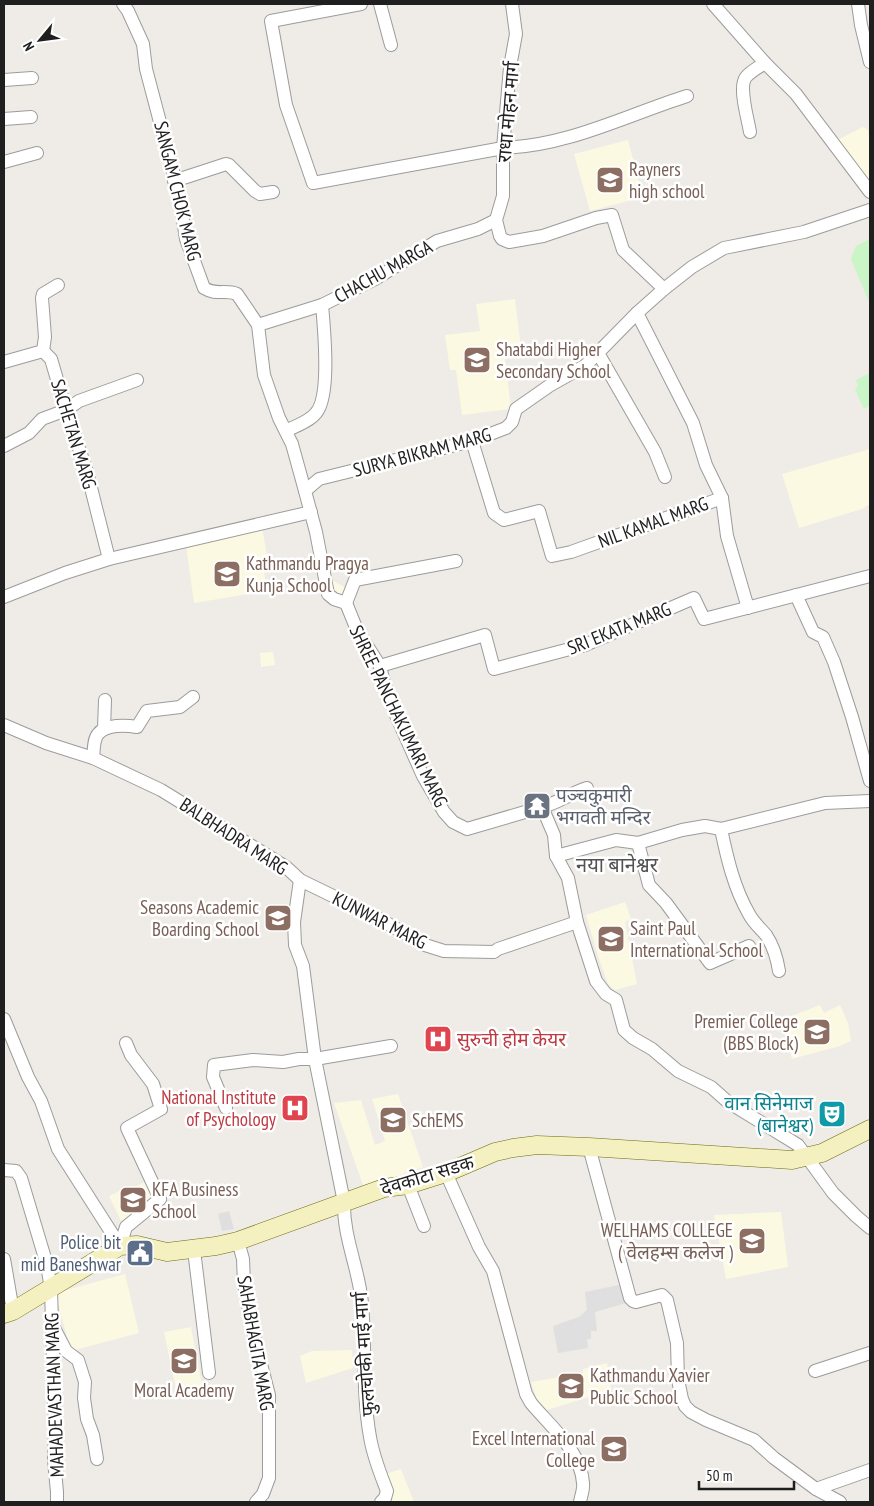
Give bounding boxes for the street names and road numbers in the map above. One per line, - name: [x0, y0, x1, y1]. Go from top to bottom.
- street label: राधा मोहन मार्ग: [492, 60, 524, 163]
- street label: SANGAM CHOK MARG: [149, 119, 207, 263]
- street label: CHACHU MARGA: [330, 234, 436, 308]
- street label: SACHETAN MARG: [46, 376, 102, 492]
- street label: SURYA BIKRAM MARG: [350, 422, 494, 482]
- street label: NIL KAMAL MARG: [595, 491, 711, 553]
- street label: SRI EKATA MARG: [564, 596, 674, 660]
- street label: SHREE PANCHAKUMARI MARG: [345, 621, 453, 811]
- street label: BALBHADRA MARG: [175, 792, 293, 880]
- street label: KUNWAR MARG: [329, 886, 431, 954]
- street label: देवकोटा सडक: [377, 1149, 477, 1201]
- street label: SAHABHAGITA MARG: [232, 1274, 280, 1412]
- street label: फुलचोकी माई मार्ग: [348, 1290, 381, 1417]
- street label: MAHADEVASTHAN MARG: [39, 1312, 69, 1478]

